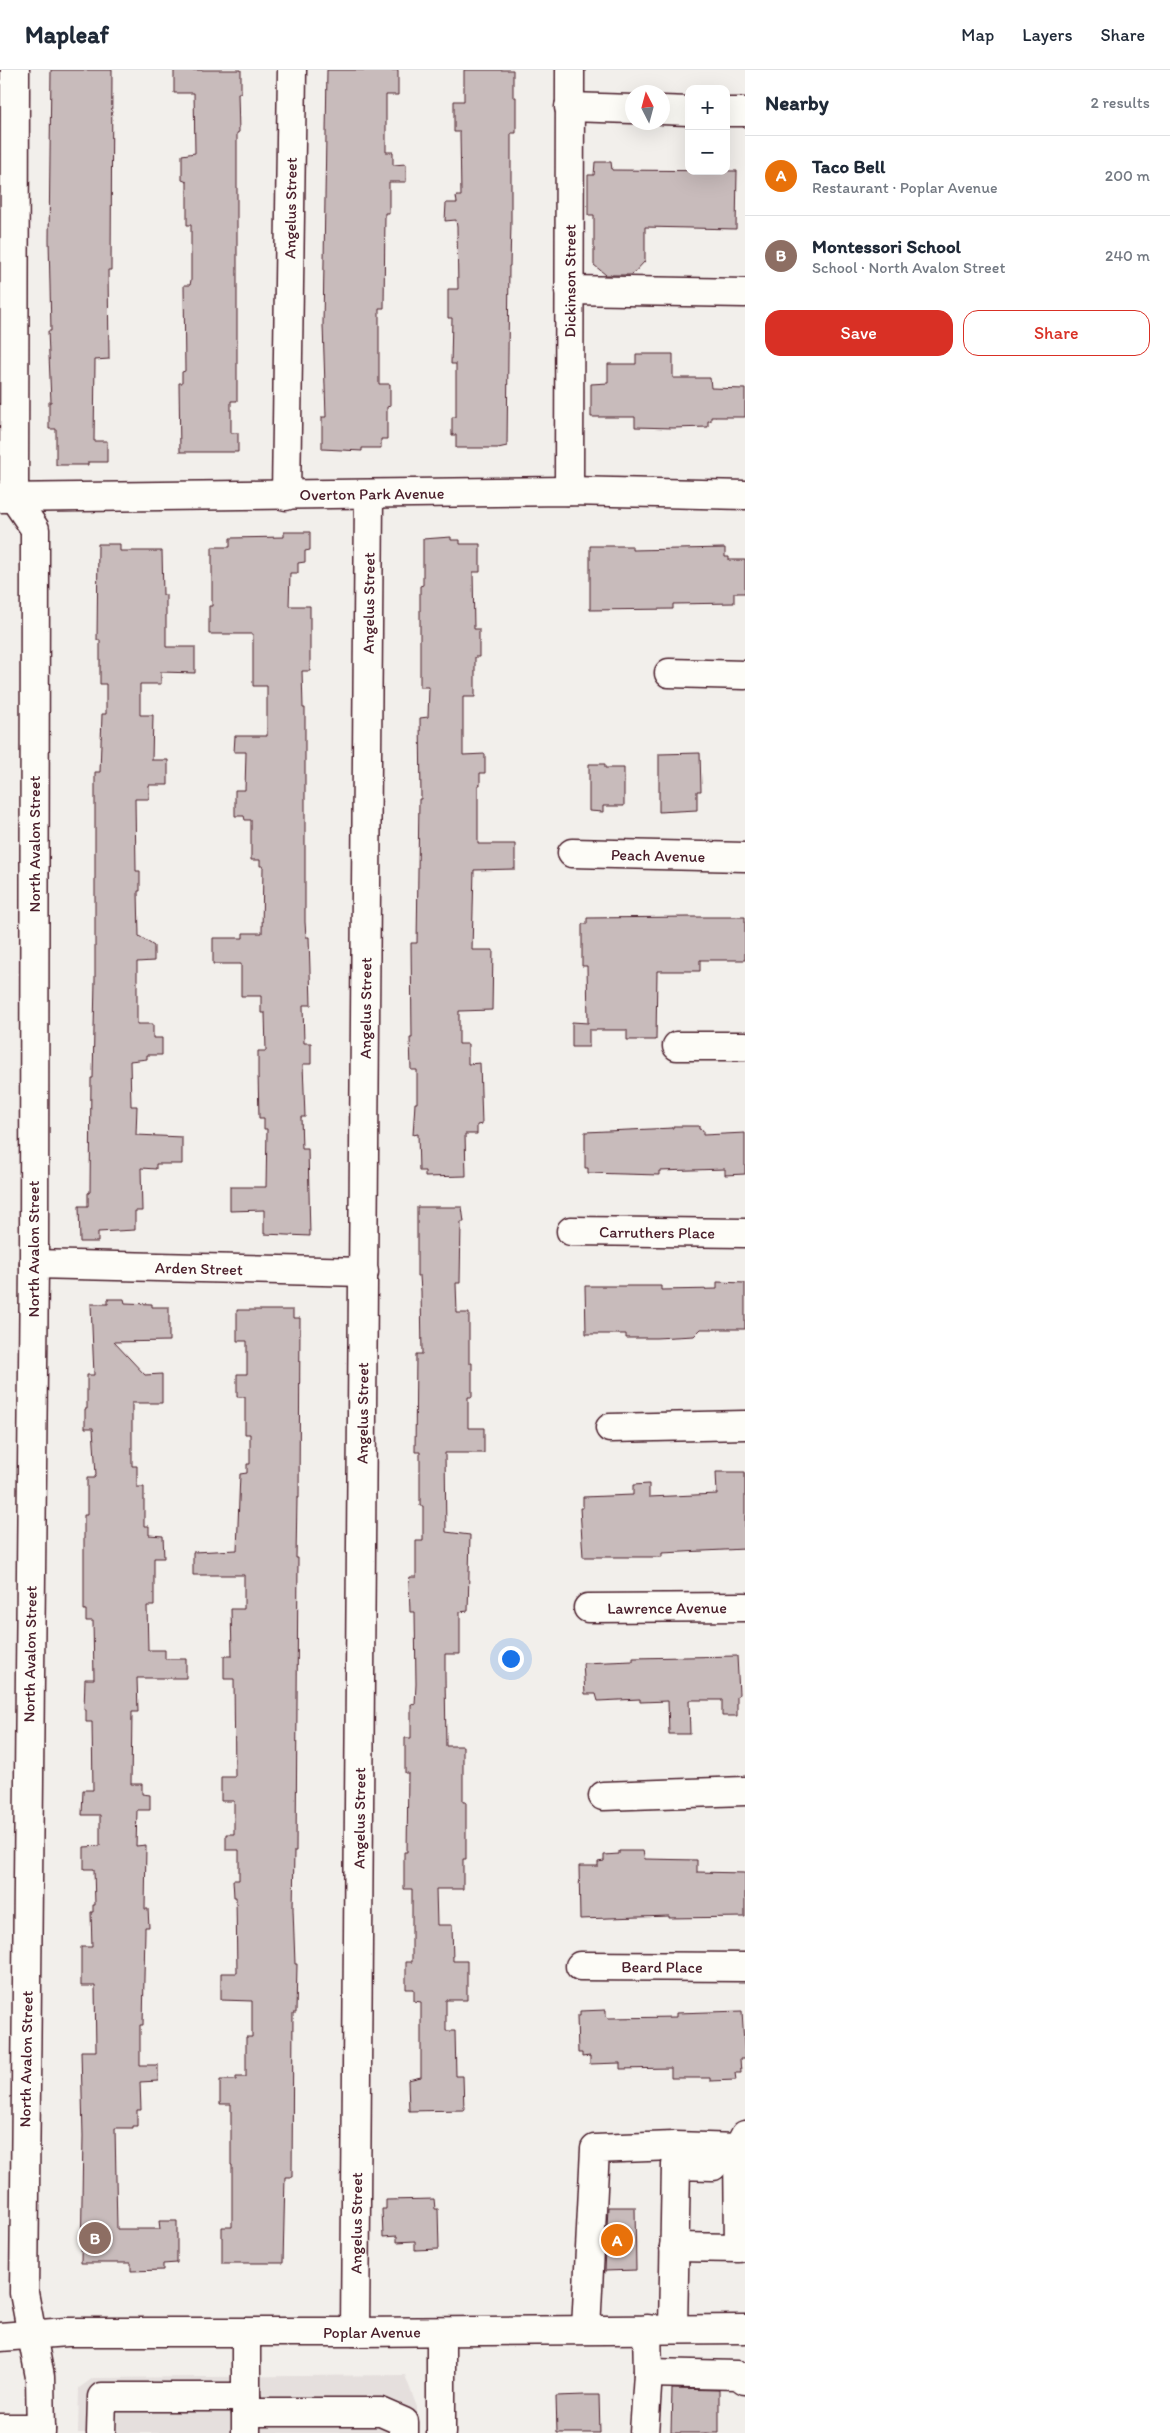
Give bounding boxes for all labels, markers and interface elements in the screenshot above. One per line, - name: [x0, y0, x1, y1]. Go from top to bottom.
- text: Mapleaf: [25, 20, 109, 49]
- text: Map: [961, 24, 994, 46]
- text: Layers: [1022, 24, 1072, 46]
- text: Share: [1100, 24, 1145, 46]
- north arrow: [625, 85, 670, 130]
- map controls: [685, 85, 730, 175]
- button: +: [685, 85, 730, 130]
- text: Nearby: [765, 90, 829, 115]
- text: 2 results: [1090, 93, 1150, 112]
- button: −: [685, 130, 730, 175]
- text: Taco Bell: [812, 155, 885, 178]
- street label: Angelus Street: [280, 157, 300, 259]
- text: A: [776, 166, 786, 185]
- text: 200 m: [1105, 166, 1150, 185]
- text: Restaurant · Poplar Avenue: [812, 178, 998, 197]
- street label: Dickinson Street: [560, 224, 579, 338]
- text: Montessori School: [812, 235, 961, 258]
- text: B: [776, 246, 786, 265]
- text: 240 m: [1105, 246, 1150, 265]
- text: School · North Avalon Street: [812, 258, 1005, 277]
- button: Save: [765, 310, 953, 356]
- button: Share: [963, 310, 1150, 356]
- street label: Overton Park Avenue: [299, 483, 445, 504]
- street label: Angelus Street: [358, 552, 378, 654]
- street label: North Avalon Street: [25, 776, 44, 912]
- street label: Peach Avenue: [611, 844, 705, 866]
- street label: Angelus Street: [355, 957, 375, 1059]
- street label: North Avalon Street: [24, 1181, 43, 1317]
- street label: Carruthers Place: [599, 1222, 715, 1242]
- street label: Arden Street: [155, 1257, 243, 1279]
- street label: Angelus Street: [352, 1362, 372, 1464]
- street label: North Avalon Street: [19, 1585, 41, 1723]
- street label: Lawrence Avenue: [607, 1598, 727, 1617]
- your location: [498, 1646, 524, 1672]
- street label: Angelus Street: [349, 1767, 369, 1869]
- street label: Beard Place: [621, 1957, 703, 1976]
- street label: North Avalon Street: [15, 1990, 37, 2128]
- street label: Angelus Street: [346, 2172, 366, 2274]
- pin: B: [79, 2219, 111, 2257]
- pin: A: [601, 2221, 633, 2259]
- street label: Poplar Avenue: [323, 2322, 421, 2342]

